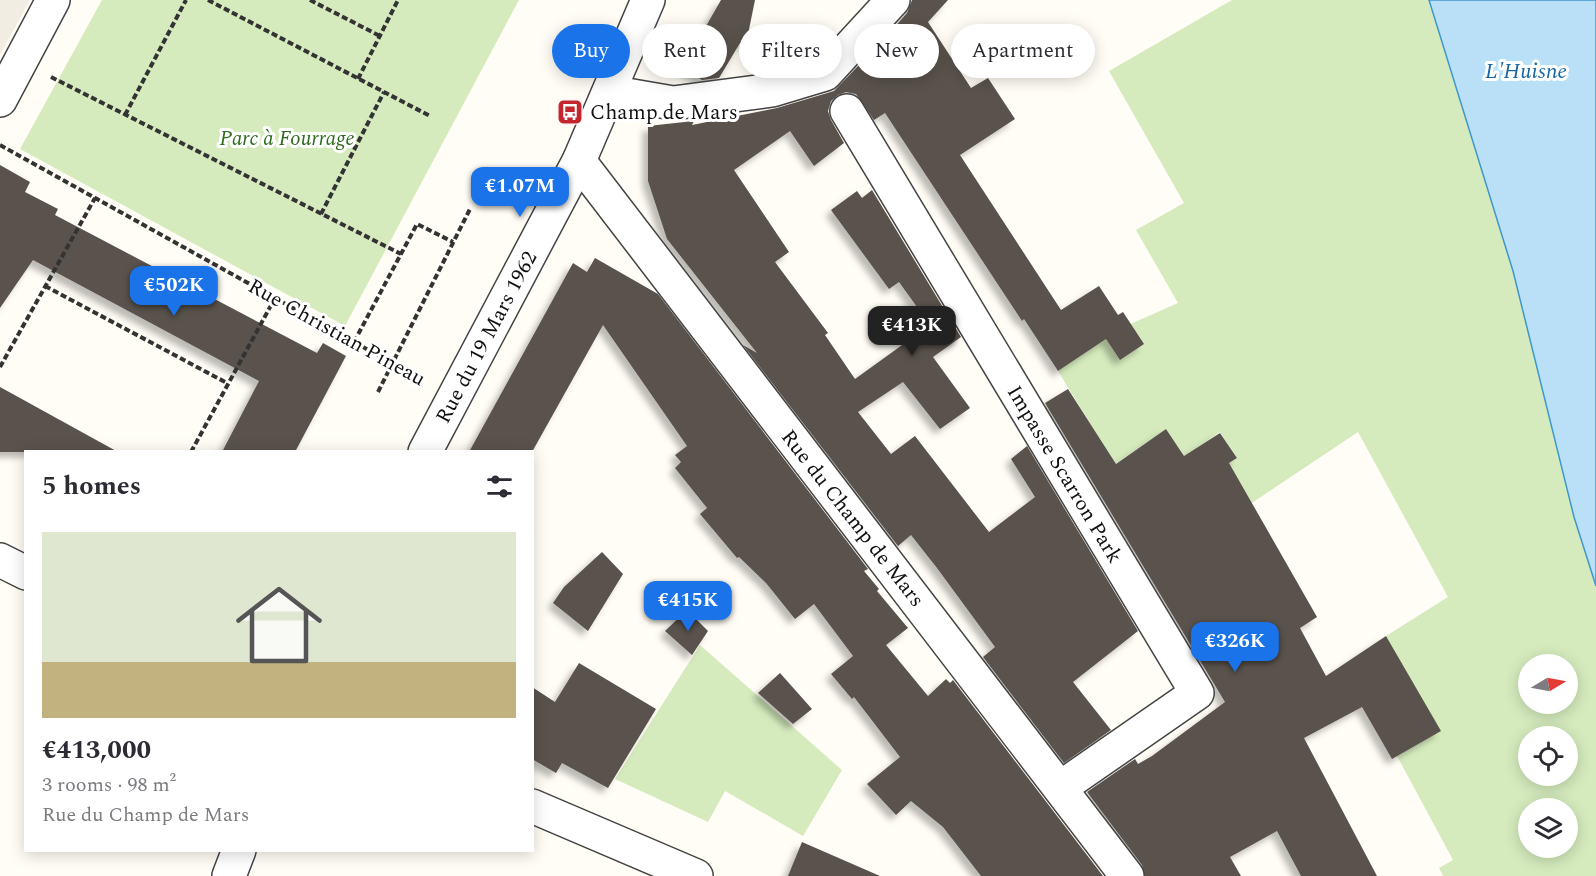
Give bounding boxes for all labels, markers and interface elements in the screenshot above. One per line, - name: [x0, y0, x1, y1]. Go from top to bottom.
- chip: Buy: [552, 24, 630, 78]
- chip: Rent: [642, 24, 727, 78]
- chip: Filters: [739, 24, 842, 78]
- chip: New: [854, 24, 939, 78]
- chip: Apartment: [951, 24, 1095, 78]
- water label: L'Huisne: [1485, 55, 1567, 88]
- bus stop icon: Champ de Mars: [555, 97, 585, 127]
- place label: Champ de Mars: [590, 97, 738, 129]
- park label: Parc à Fourrage: [219, 123, 355, 155]
- pin: €1.07M: [471, 167, 569, 218]
- text: €1.07M: [485, 171, 555, 201]
- street label: Rue du 19 Mars 1962: [428, 246, 546, 429]
- pin: €502K: [132, 266, 216, 317]
- text: €502K: [144, 270, 204, 300]
- street label: Rue Christian Pineau: [242, 271, 431, 395]
- pin: €413K: [870, 306, 954, 357]
- text: €413K: [882, 310, 942, 340]
- street label: Impasse Scarron Park: [998, 379, 1130, 570]
- street label: Rue du Champ de Mars: [773, 423, 932, 614]
- text: 5 homes: [42, 466, 141, 506]
- icon: filters: [483, 470, 516, 503]
- icon: home: [225, 571, 333, 679]
- pin: €415K: [646, 581, 730, 632]
- text: €415K: [658, 585, 718, 615]
- pin: €326K: [1193, 622, 1277, 673]
- text: €326K: [1205, 626, 1265, 656]
- north arrow: [1518, 654, 1578, 714]
- map controls: [1518, 654, 1578, 858]
- button: locate: [1518, 726, 1578, 786]
- text: €413,000: [42, 730, 151, 770]
- text: 3 rooms · 98 m²: [42, 770, 176, 800]
- button: layers: [1518, 798, 1578, 858]
- text: Rue du Champ de Mars: [42, 800, 249, 830]

